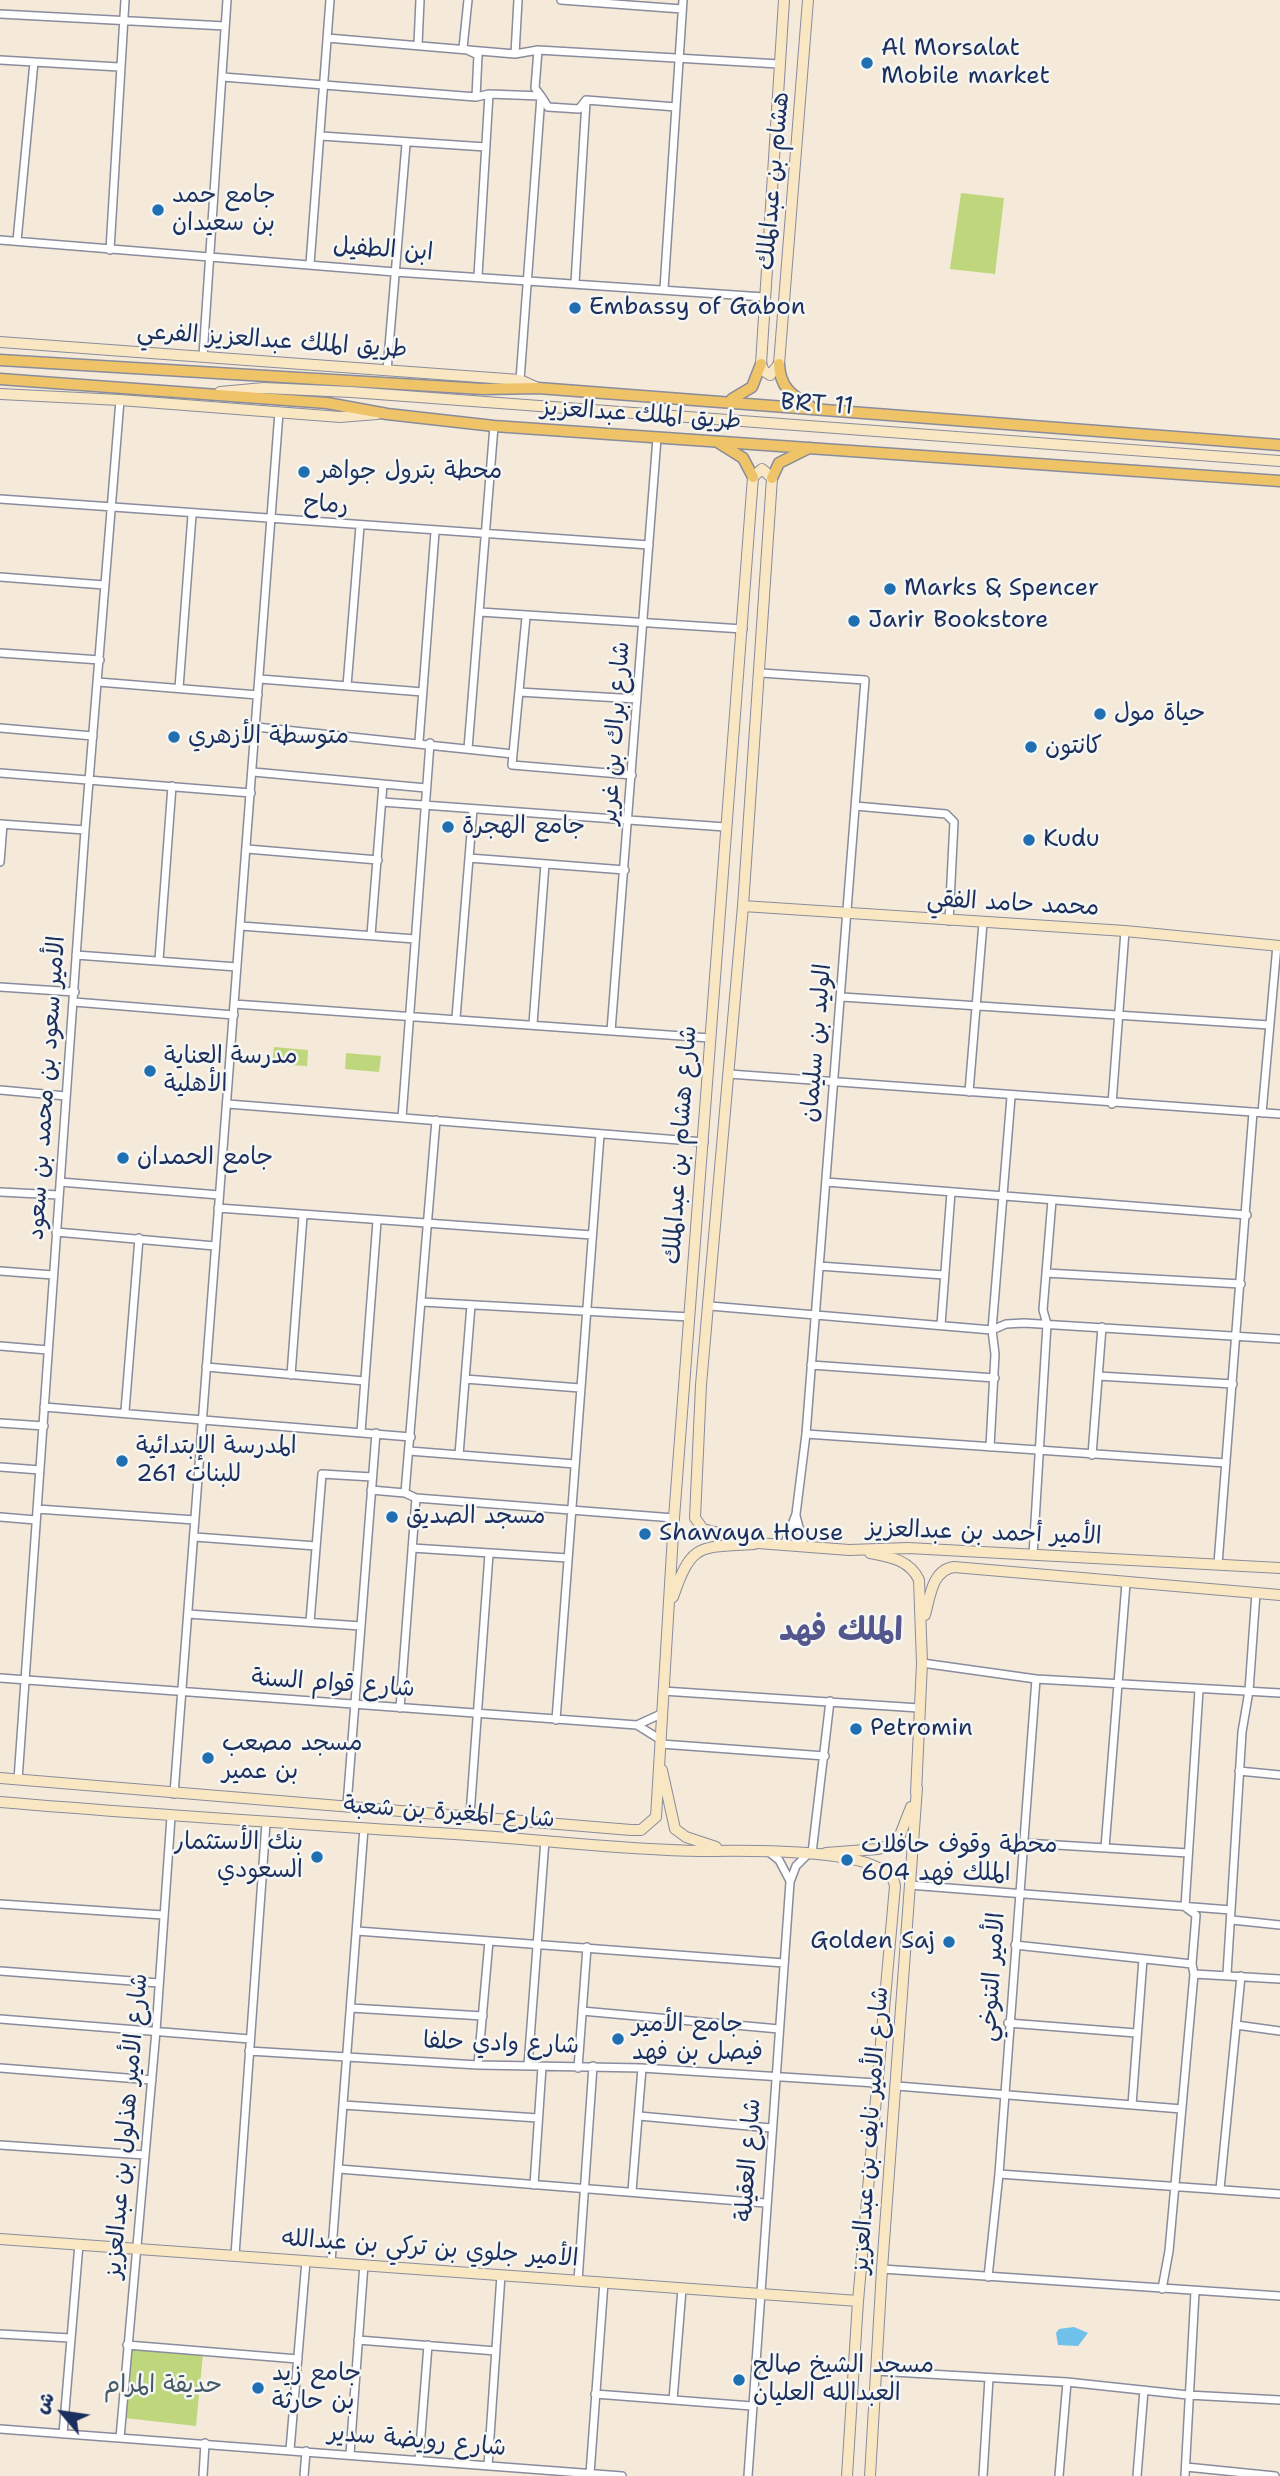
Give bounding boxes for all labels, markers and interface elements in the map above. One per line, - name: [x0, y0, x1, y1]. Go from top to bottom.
- place label: Al Morsalat Mobile market: [881, 35, 1050, 91]
- marker: Al Morsalat Mobile market: [859, 55, 875, 71]
- street label: هشام بن عبدالملك: [752, 91, 796, 271]
- place label: جامع حمد بن سعيدان: [172, 182, 276, 238]
- marker: جامع حمد بن سعيدان: [150, 202, 166, 218]
- street label: ابن الطفيل: [332, 232, 434, 268]
- place label: Embassy of Gabon: [589, 294, 806, 322]
- marker: Embassy of Gabon: [567, 300, 583, 316]
- street label: طريق الملك عبدالعزيز الفرعي: [136, 317, 408, 365]
- street label: BRT 11: [780, 388, 854, 422]
- street label: طريق الملك عبدالعزيز: [540, 394, 742, 436]
- place label: محطة بترول جواهر: [318, 458, 502, 486]
- marker: محطة بترول جواهر: [296, 464, 312, 480]
- street label: رماح: [303, 489, 349, 521]
- place label: Marks & Spencer: [904, 575, 1099, 603]
- marker: Marks & Spencer: [882, 581, 898, 597]
- place label: Jarir Bookstore: [868, 607, 1049, 635]
- marker: Jarir Bookstore: [846, 613, 862, 629]
- street label: شارع براك بن غرير: [595, 641, 637, 825]
- place label: حياة مول: [1114, 700, 1205, 728]
- marker: حياة مول: [1092, 706, 1108, 722]
- place label: متوسطة الأزهري: [188, 723, 349, 751]
- marker: متوسطة الأزهري: [166, 729, 182, 745]
- place label: كانتون: [1045, 733, 1102, 761]
- marker: كانتون: [1023, 739, 1039, 755]
- place label: جامع الهجرة: [462, 813, 585, 841]
- marker: جامع الهجرة: [440, 819, 456, 835]
- place label: Kudu: [1043, 826, 1100, 854]
- marker: Kudu: [1021, 832, 1037, 848]
- street label: محمد حامد الفقي: [926, 885, 1100, 923]
- street label: الأمير سعود بن محمد بن سعود: [22, 935, 72, 1241]
- street label: الوليد بن سليمان: [796, 963, 838, 1123]
- street label: شارع هشام بن عبدالملك: [658, 1025, 704, 1265]
- place label: مدرسة العناية الأهلية: [164, 1043, 298, 1099]
- marker: مدرسة العناية الأهلية: [142, 1063, 158, 1079]
- place label: جامع الحمدان: [137, 1144, 273, 1172]
- marker: جامع الحمدان: [115, 1150, 131, 1166]
- place label: المدرسة الإبتدائية 261 للبنات: [136, 1433, 297, 1489]
- marker: المدرسة الإبتدائية 261 للبنات: [114, 1453, 130, 1469]
- place label: مسجد الصديق: [406, 1503, 545, 1531]
- marker: مسجد الصديق: [384, 1509, 400, 1525]
- street label: الأمير أحمد بن عبدالعزيز: [866, 1514, 1102, 1552]
- place label: Shawaya House: [659, 1520, 844, 1548]
- marker: Shawaya House: [637, 1526, 653, 1542]
- district label: الملك فهد: [779, 1613, 903, 1651]
- street label: شارع قوام السنة: [250, 1664, 416, 1704]
- place label: Petromin: [870, 1715, 973, 1743]
- marker: Petromin: [848, 1721, 864, 1737]
- place label: مسجد مصعب بن عمير: [222, 1730, 362, 1786]
- marker: مسجد مصعب بن عمير: [200, 1750, 216, 1766]
- street label: شارع المغيرة بن شعبة: [342, 1791, 556, 1835]
- place label: بنك الأستثمار السعودي: [174, 1829, 303, 1885]
- place label: محطة وقوف حافلات الملك فهد 604: [861, 1832, 1057, 1888]
- marker: بنك الأستثمار السعودي: [309, 1849, 325, 1865]
- marker: محطة وقوف حافلات الملك فهد 604: [839, 1852, 855, 1868]
- street label: الأمير التنوخي: [974, 1911, 1012, 2043]
- place label: Golden Saj: [810, 1928, 935, 1956]
- marker: Golden Saj: [941, 1934, 957, 1950]
- street label: شارع الأمير هذلول بن عبدالعزيز: [99, 1972, 155, 2280]
- street label: شارع الأمير نايف بن عبدالعزيز: [847, 1986, 895, 2274]
- place label: جامع الأمير فيصل بن فهد: [632, 2011, 763, 2067]
- street label: شارع وادي حلفا: [423, 2027, 579, 2061]
- marker: جامع الأمير فيصل بن فهد: [610, 2031, 626, 2047]
- street label: شارع العقيلة: [730, 2097, 768, 2223]
- street label: الأمير جلوي بن تركي بن عبدالله: [281, 2224, 579, 2274]
- place label: مسجد الشيخ صالح العبدالله العليان: [753, 2352, 934, 2408]
- place label: جامع زيد بن حارثة: [272, 2360, 361, 2416]
- park label: حديقة المرام: [104, 2372, 222, 2400]
- marker: مسجد الشيخ صالح العبدالله العليان: [731, 2372, 747, 2388]
- north arrow: [28, 2378, 98, 2448]
- marker: جامع زيد بن حارثة: [250, 2380, 266, 2396]
- text: ش: [28, 2387, 60, 2418]
- street label: شارع رويضة سدير: [327, 2419, 507, 2463]

